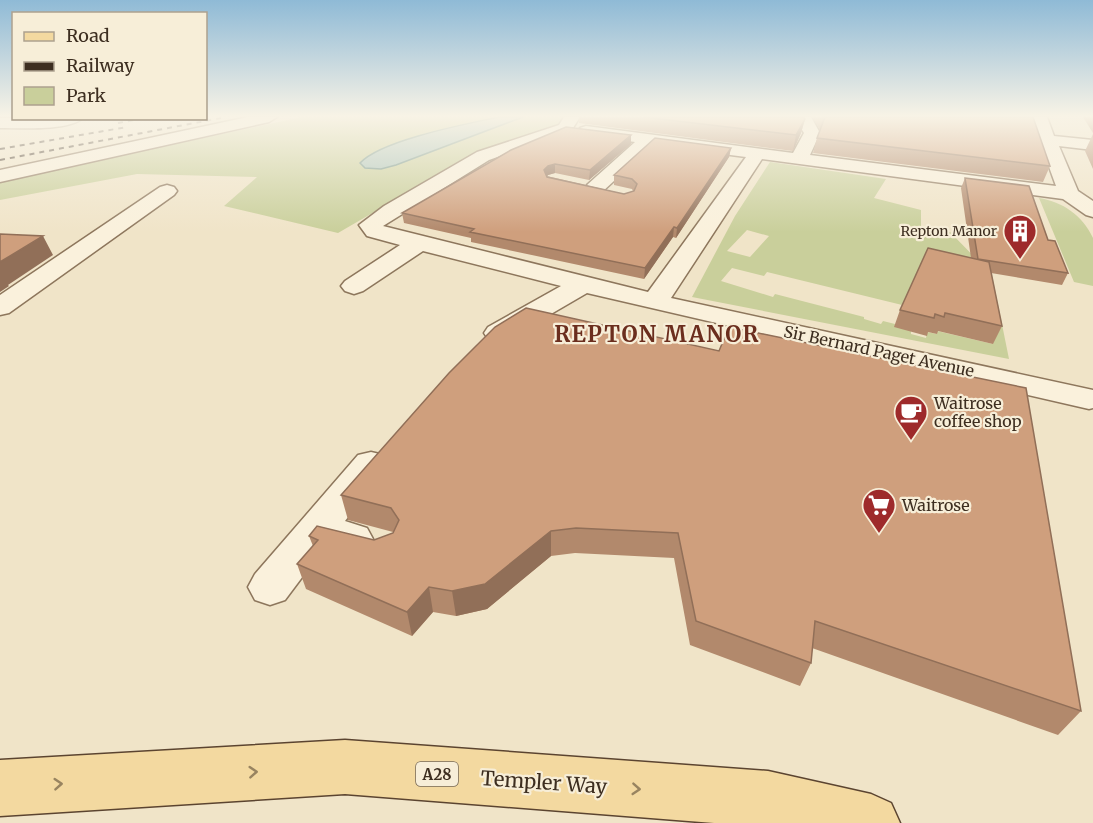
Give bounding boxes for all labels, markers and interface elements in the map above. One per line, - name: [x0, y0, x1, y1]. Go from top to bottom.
- legend: [12, 12, 207, 120]
- text: Road: [66, 24, 110, 47]
- text: Railway: [66, 54, 135, 77]
- text: Park: [66, 84, 107, 107]
- building icon: Repton Manor: [1002, 213, 1038, 260]
- place label: Repton Manor: [900, 222, 997, 240]
- district label: REPTON MANOR: [554, 320, 760, 348]
- street label: Sir Bernard Paget Avenue: [782, 321, 976, 381]
- place label: Waitrose coffee shop: [933, 393, 1022, 431]
- cafe icon: Waitrose coffee shop: [893, 394, 929, 441]
- supermarket icon: Waitrose: [861, 487, 897, 534]
- place label: Waitrose: [901, 495, 970, 515]
- road number: A28: [416, 762, 458, 786]
- street label: Templer Way: [480, 765, 608, 799]
- one-way arrow: [249, 766, 258, 779]
- one-way arrow: [54, 778, 63, 791]
- one-way arrow: [631, 782, 641, 795]

